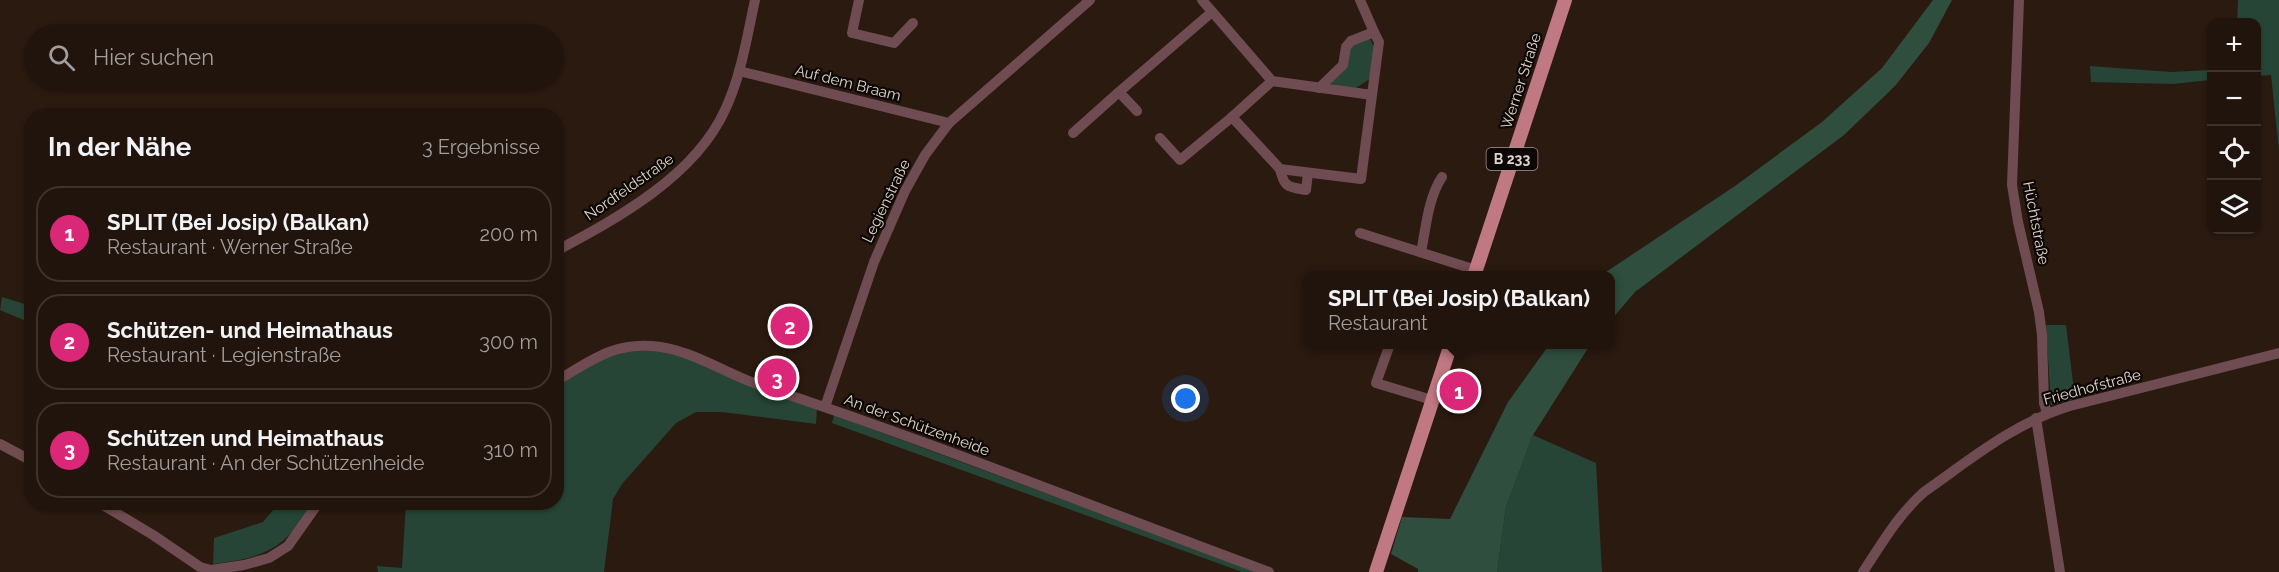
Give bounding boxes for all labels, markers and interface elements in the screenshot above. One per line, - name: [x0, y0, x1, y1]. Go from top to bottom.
- map controls: [2207, 18, 2261, 234]
- button: +: [2207, 18, 2261, 72]
- search box: [24, 24, 564, 90]
- street label: Werner Straße: [1497, 31, 1545, 131]
- icon: search: [45, 41, 78, 74]
- text: Hier suchen: [93, 44, 214, 70]
- street label: Auf dem Braam: [793, 61, 903, 105]
- button: −: [2207, 72, 2261, 126]
- button: locate: [2207, 126, 2261, 180]
- text: In der Nähe: [48, 132, 191, 162]
- text: 3 Ergebnisse: [422, 135, 540, 159]
- road number: B 233: [1486, 148, 1538, 170]
- street label: Nordfeldstraße: [581, 150, 677, 224]
- street label: Legienstraße: [858, 156, 914, 245]
- street label: Hüchtstraße: [2019, 180, 2053, 266]
- button: layers: [2207, 180, 2261, 234]
- text: SPLIT (Bei Josip) (Balkan): [107, 209, 369, 235]
- text: 1: [65, 222, 74, 246]
- text: 200 m: [480, 222, 538, 246]
- text: Restaurant · Werner Straße: [107, 235, 353, 259]
- popup: [1303, 271, 1615, 349]
- text: SPLIT (Bei Josip) (Balkan): [1328, 285, 1590, 311]
- pin: 2: [770, 304, 810, 348]
- text: Restaurant: [1328, 311, 1428, 335]
- text: Schützen- und Heimathaus: [107, 317, 393, 343]
- text: 2: [64, 330, 75, 354]
- text: 300 m: [479, 330, 538, 354]
- text: Restaurant · Legienstraße: [107, 343, 341, 367]
- pin: 3: [758, 356, 796, 400]
- street label: Friedhofstraße: [2041, 365, 2143, 409]
- pin: 1: [1440, 368, 1478, 414]
- your location: [1171, 384, 1200, 413]
- street label: An der Schützenheide: [842, 390, 992, 460]
- text: Schützen und Heimathaus: [107, 425, 384, 451]
- text: 3: [64, 438, 75, 462]
- text: 310 m: [483, 438, 538, 462]
- text: Restaurant · An der Schützenheide: [107, 451, 425, 475]

